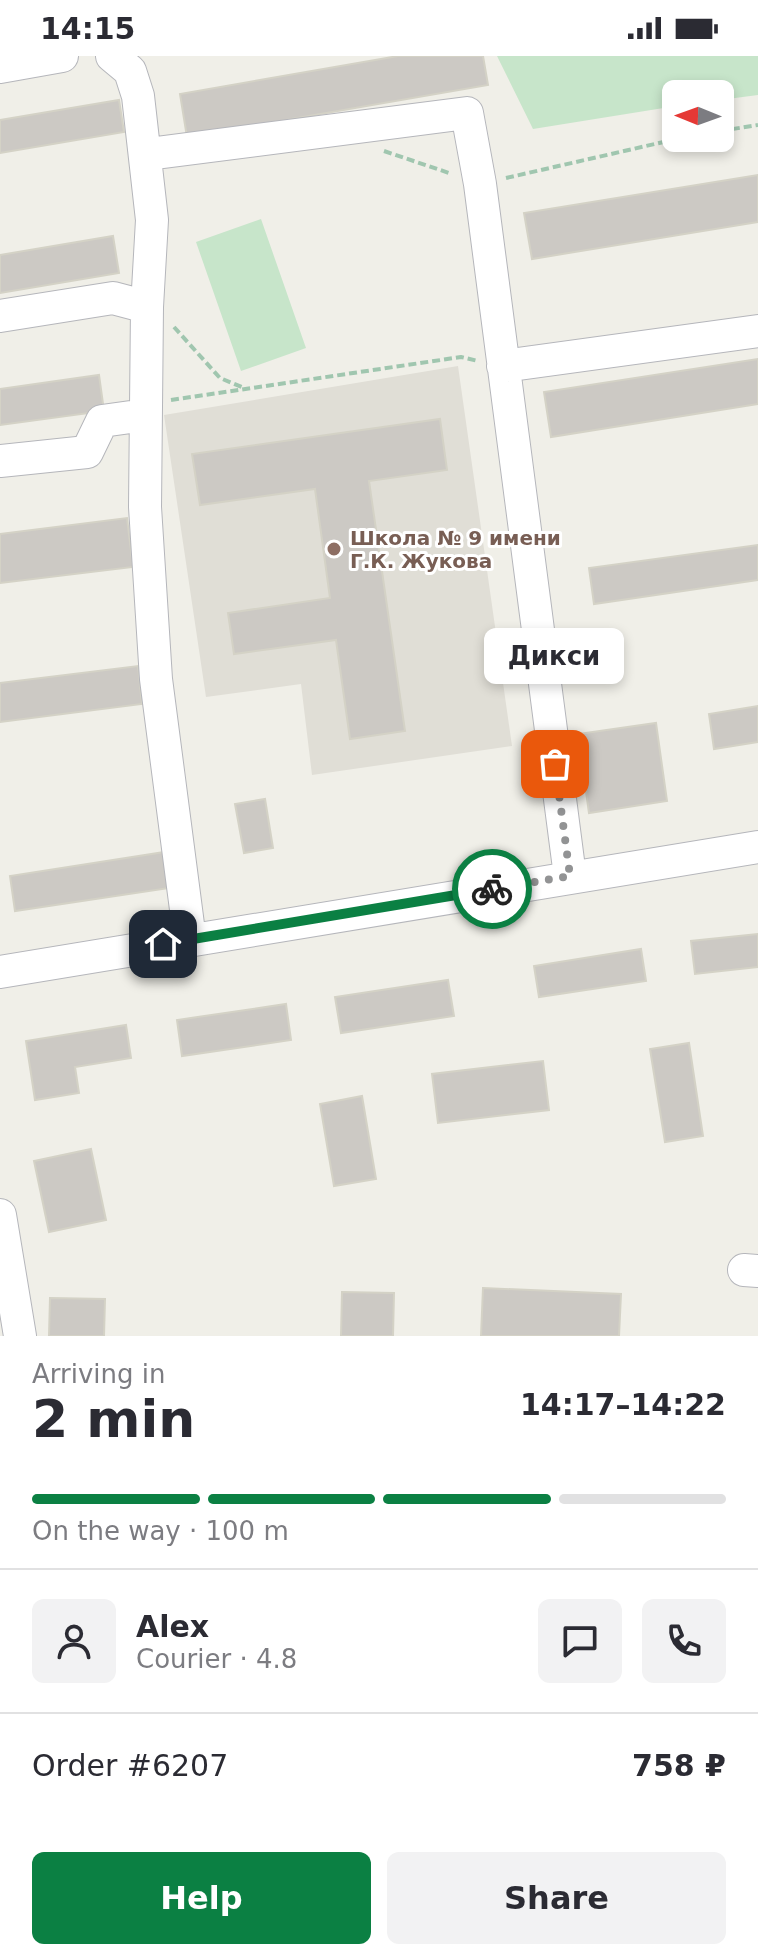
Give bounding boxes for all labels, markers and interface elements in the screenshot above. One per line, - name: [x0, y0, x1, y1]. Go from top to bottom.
- text: 14:15: [40, 11, 136, 46]
- north arrow: [662, 80, 734, 152]
- map controls: [662, 80, 734, 152]
- place label: Школа № 9 имени Г.К. Жукова: [350, 526, 561, 573]
- marker: Школа № 9 имени Г.К. Жукова: [325, 540, 343, 558]
- callout: Дикси: [485, 628, 625, 684]
- text: Дикси: [508, 641, 600, 671]
- pin: [521, 730, 589, 798]
- icon: bag: [533, 742, 577, 786]
- courier: [452, 849, 532, 929]
- icon: bike: [470, 867, 514, 911]
- pin: [129, 910, 197, 978]
- icon: home: [141, 922, 185, 966]
- text: Arriving in: [32, 1359, 166, 1389]
- text: 14:17–14:22: [520, 1387, 726, 1422]
- text: 2 min: [32, 1389, 195, 1449]
- text: On the way · 100 m: [32, 1516, 289, 1546]
- button: person: [32, 1599, 116, 1683]
- button: chat: [538, 1599, 622, 1683]
- button: phone: [642, 1599, 726, 1683]
- text: Alex: [136, 1609, 209, 1644]
- text: Courier · 4.8: [136, 1644, 297, 1674]
- text: Order #6207: [32, 1748, 228, 1783]
- text: 758 ₽: [632, 1748, 726, 1783]
- button: Help: [32, 1852, 371, 1944]
- button: Share: [387, 1852, 726, 1944]

